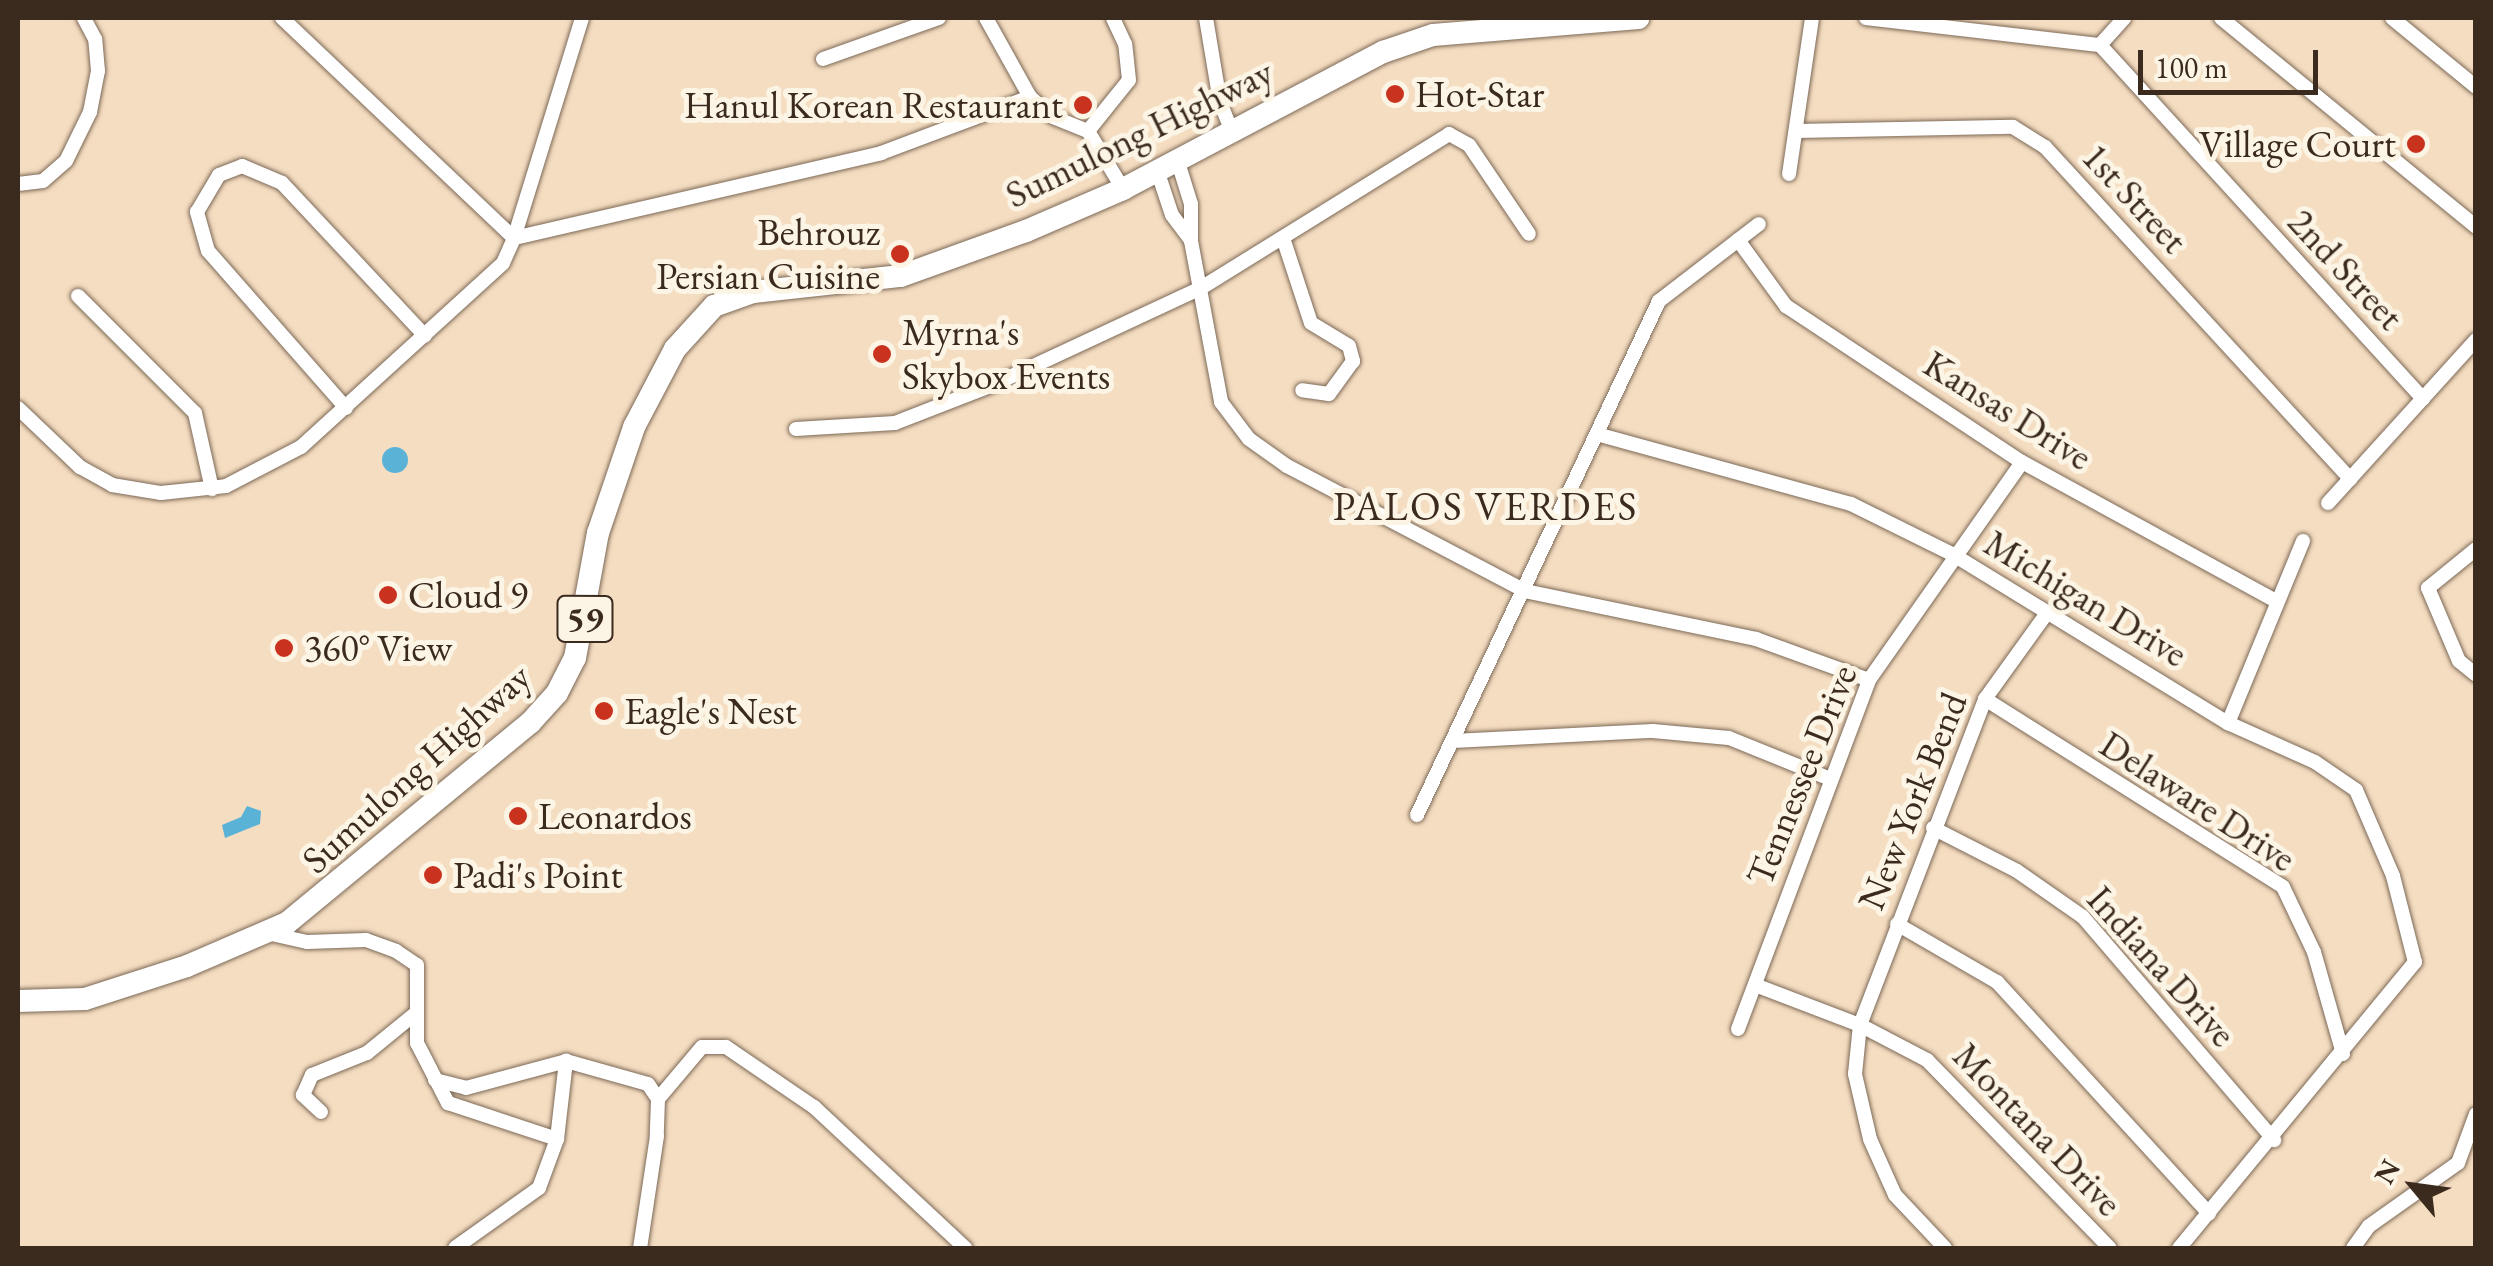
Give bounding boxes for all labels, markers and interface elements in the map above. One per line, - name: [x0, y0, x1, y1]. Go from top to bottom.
- scale bar: [2143, 30, 2323, 92]
- text: 100 m: [2155, 48, 2228, 87]
- street label: Sumulong Highway: [998, 49, 1280, 217]
- place label: Hot-Star: [1415, 71, 1544, 117]
- place label: Hanul Korean Restaurant: [684, 82, 1063, 128]
- marker: Hot-Star: [1384, 83, 1406, 105]
- marker: Hanul Korean Restaurant: [1072, 94, 1094, 116]
- place label: Village Court: [2199, 121, 2396, 167]
- marker: Village Court: [2405, 133, 2427, 155]
- street label: 1st Street: [2073, 134, 2197, 262]
- street label: 2nd Street: [2279, 199, 2413, 339]
- place label: Behrouz Persian Cuisine: [656, 209, 880, 298]
- marker: Behrouz Persian Cuisine: [889, 243, 911, 265]
- place label: Myrna's Skybox Events: [902, 309, 1110, 398]
- street label: Kansas Drive: [1916, 340, 2100, 480]
- marker: Myrna's Skybox Events: [871, 343, 893, 365]
- district label: PALOS VERDES: [1333, 482, 1639, 530]
- street label: Michigan Drive: [1976, 520, 2196, 676]
- place label: Cloud 9: [408, 572, 528, 618]
- marker: Cloud 9: [377, 584, 399, 606]
- road number: 59: [555, 589, 615, 649]
- place label: 360° View: [304, 625, 452, 671]
- marker: 360° View: [273, 637, 295, 659]
- street label: Sumulong Highway: [292, 654, 540, 882]
- street label: Tennessee Drive: [1736, 658, 1866, 892]
- street label: New York Bend: [1848, 686, 1976, 916]
- place label: Eagle's Nest: [624, 688, 797, 734]
- marker: Eagle's Nest: [593, 700, 615, 722]
- street label: Delaware Drive: [2092, 721, 2304, 881]
- place label: Leonardos: [538, 793, 692, 839]
- marker: Leonardos: [507, 805, 529, 827]
- place label: Padi's Point: [453, 852, 622, 898]
- marker: Padi's Point: [422, 864, 444, 886]
- street label: Indiana Drive: [2078, 876, 2246, 1056]
- street label: Montana Drive: [1944, 1033, 2132, 1225]
- north arrow: [2363, 1136, 2463, 1236]
- text: N: [2366, 1153, 2408, 1190]

